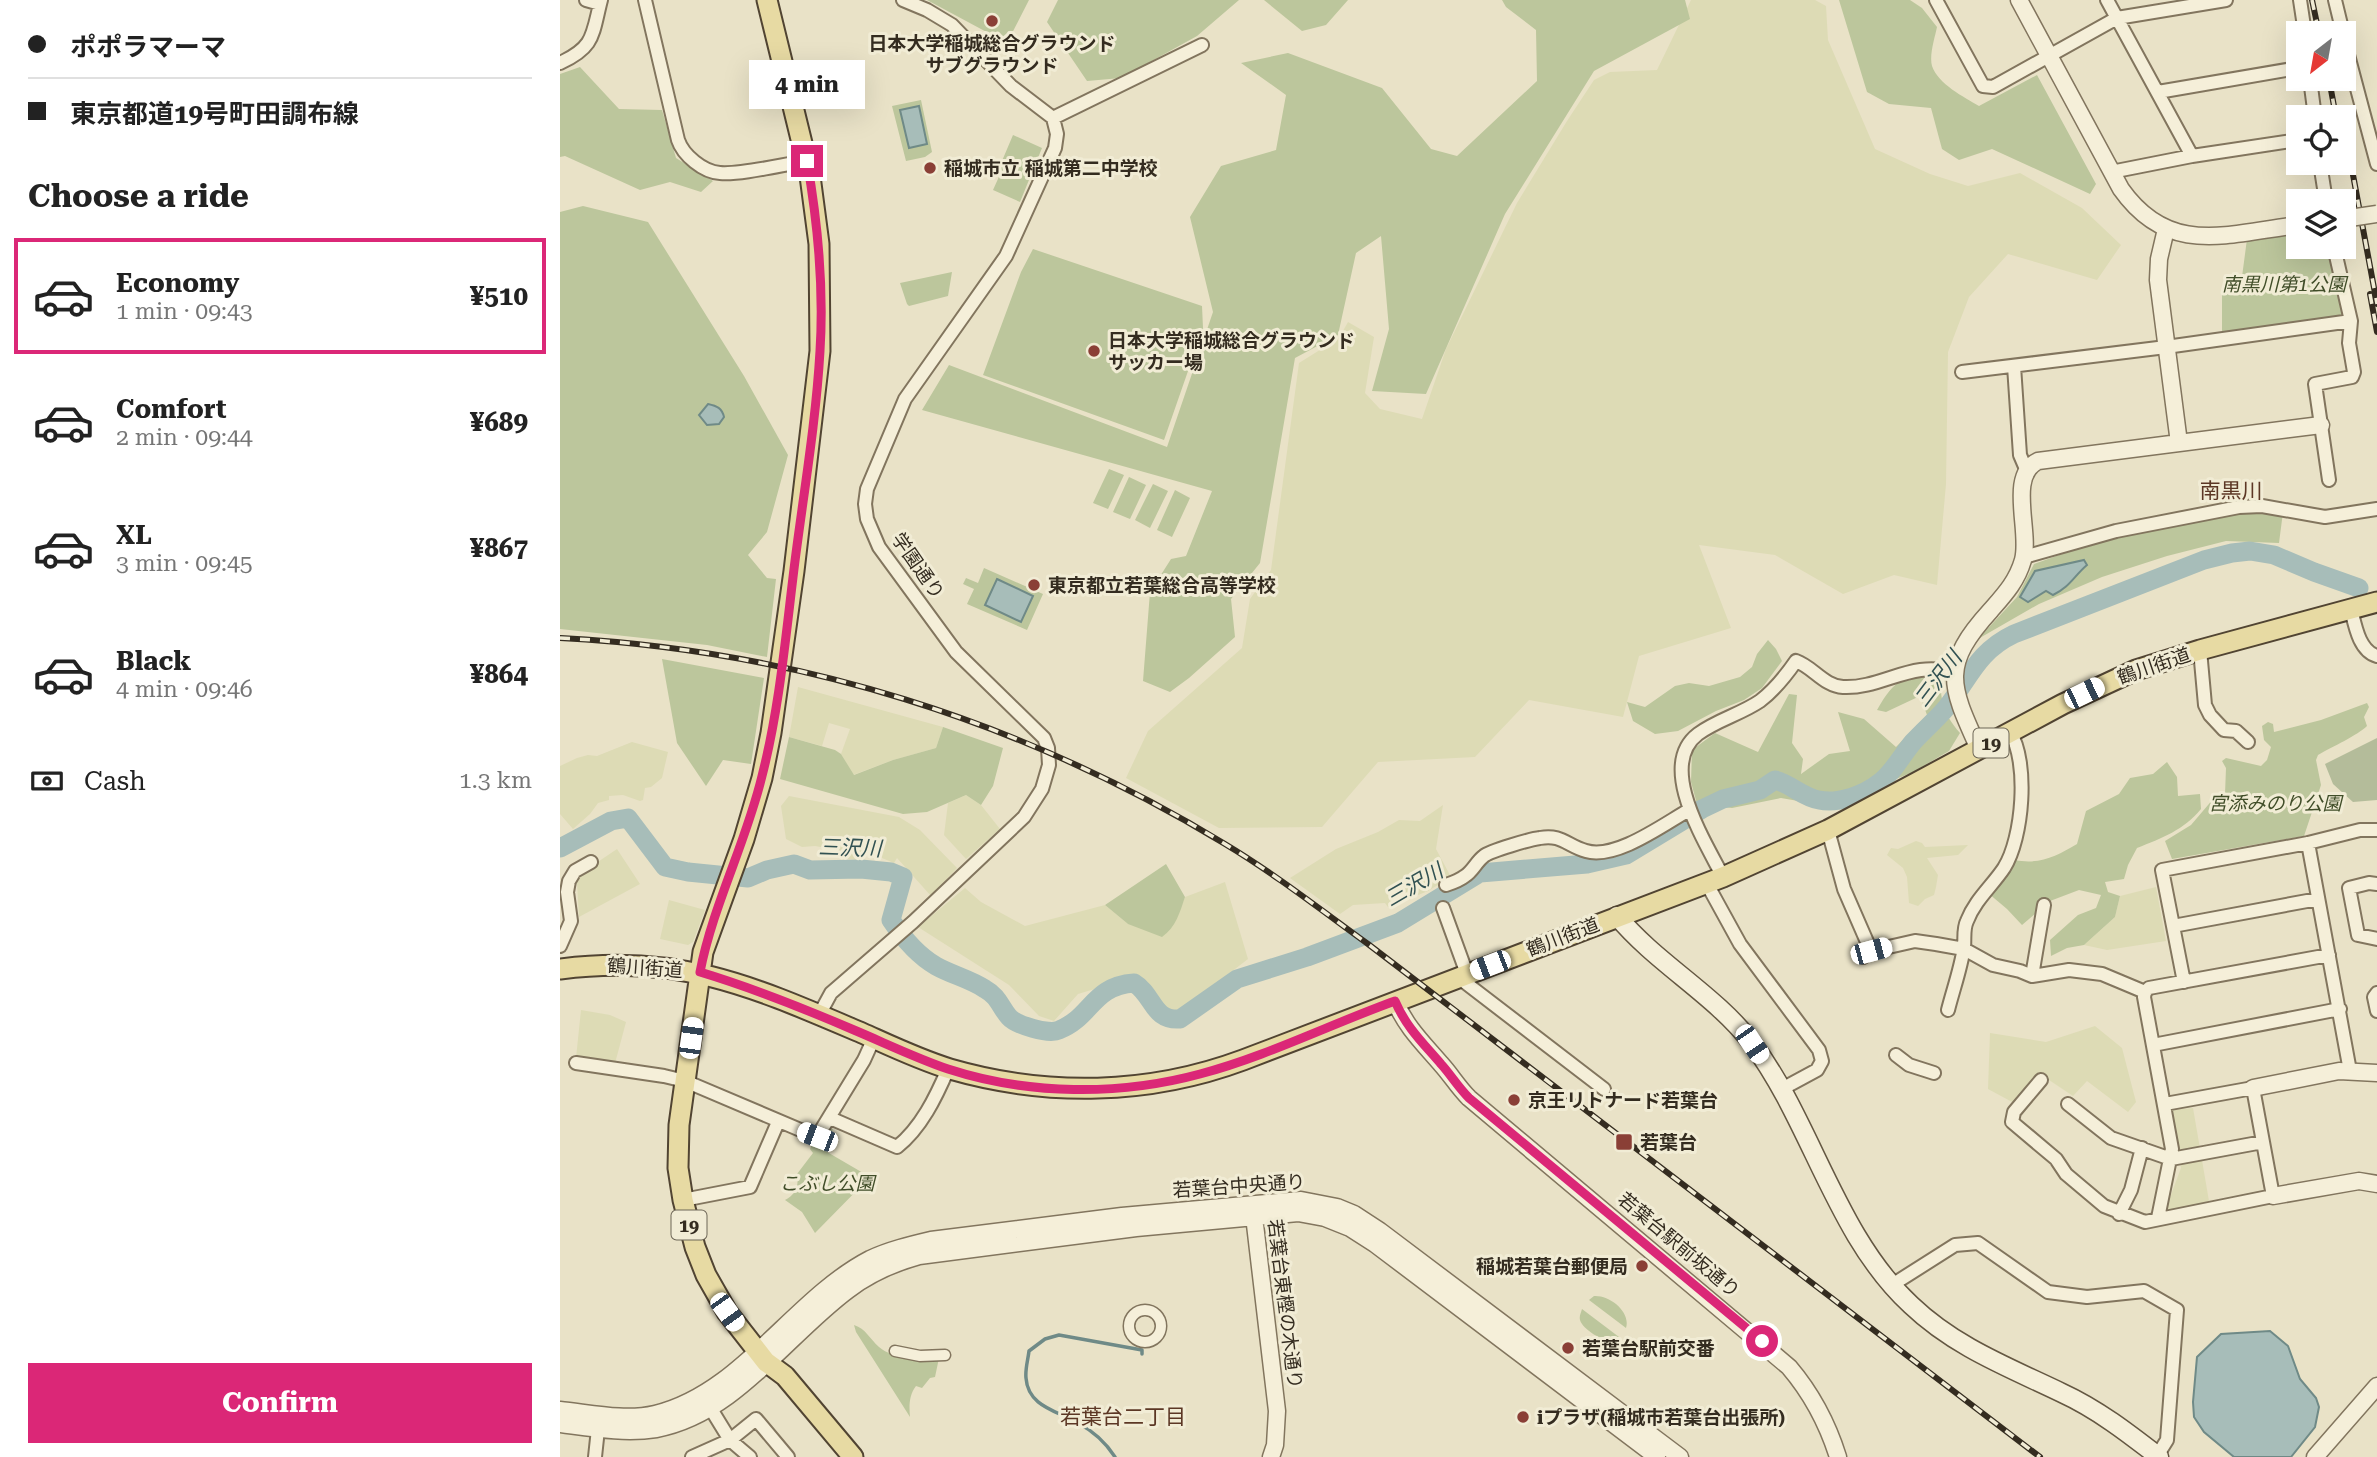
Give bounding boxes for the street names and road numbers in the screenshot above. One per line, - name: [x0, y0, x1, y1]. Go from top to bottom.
- street label: 学園通り: [887, 528, 949, 604]
- street label: 鶴川街道: [2114, 643, 2194, 689]
- road number: 19: [1974, 728, 2008, 758]
- street label: 鶴川街道: [1523, 913, 1603, 961]
- street label: 鶴川街道: [606, 954, 684, 982]
- street label: 若葉台中央通り: [1172, 1170, 1306, 1202]
- street label: 若葉台駅前坂通り: [1613, 1187, 1745, 1303]
- road number: 19: [671, 1210, 706, 1240]
- street label: 若葉台東樫の木通り: [1263, 1218, 1307, 1390]

